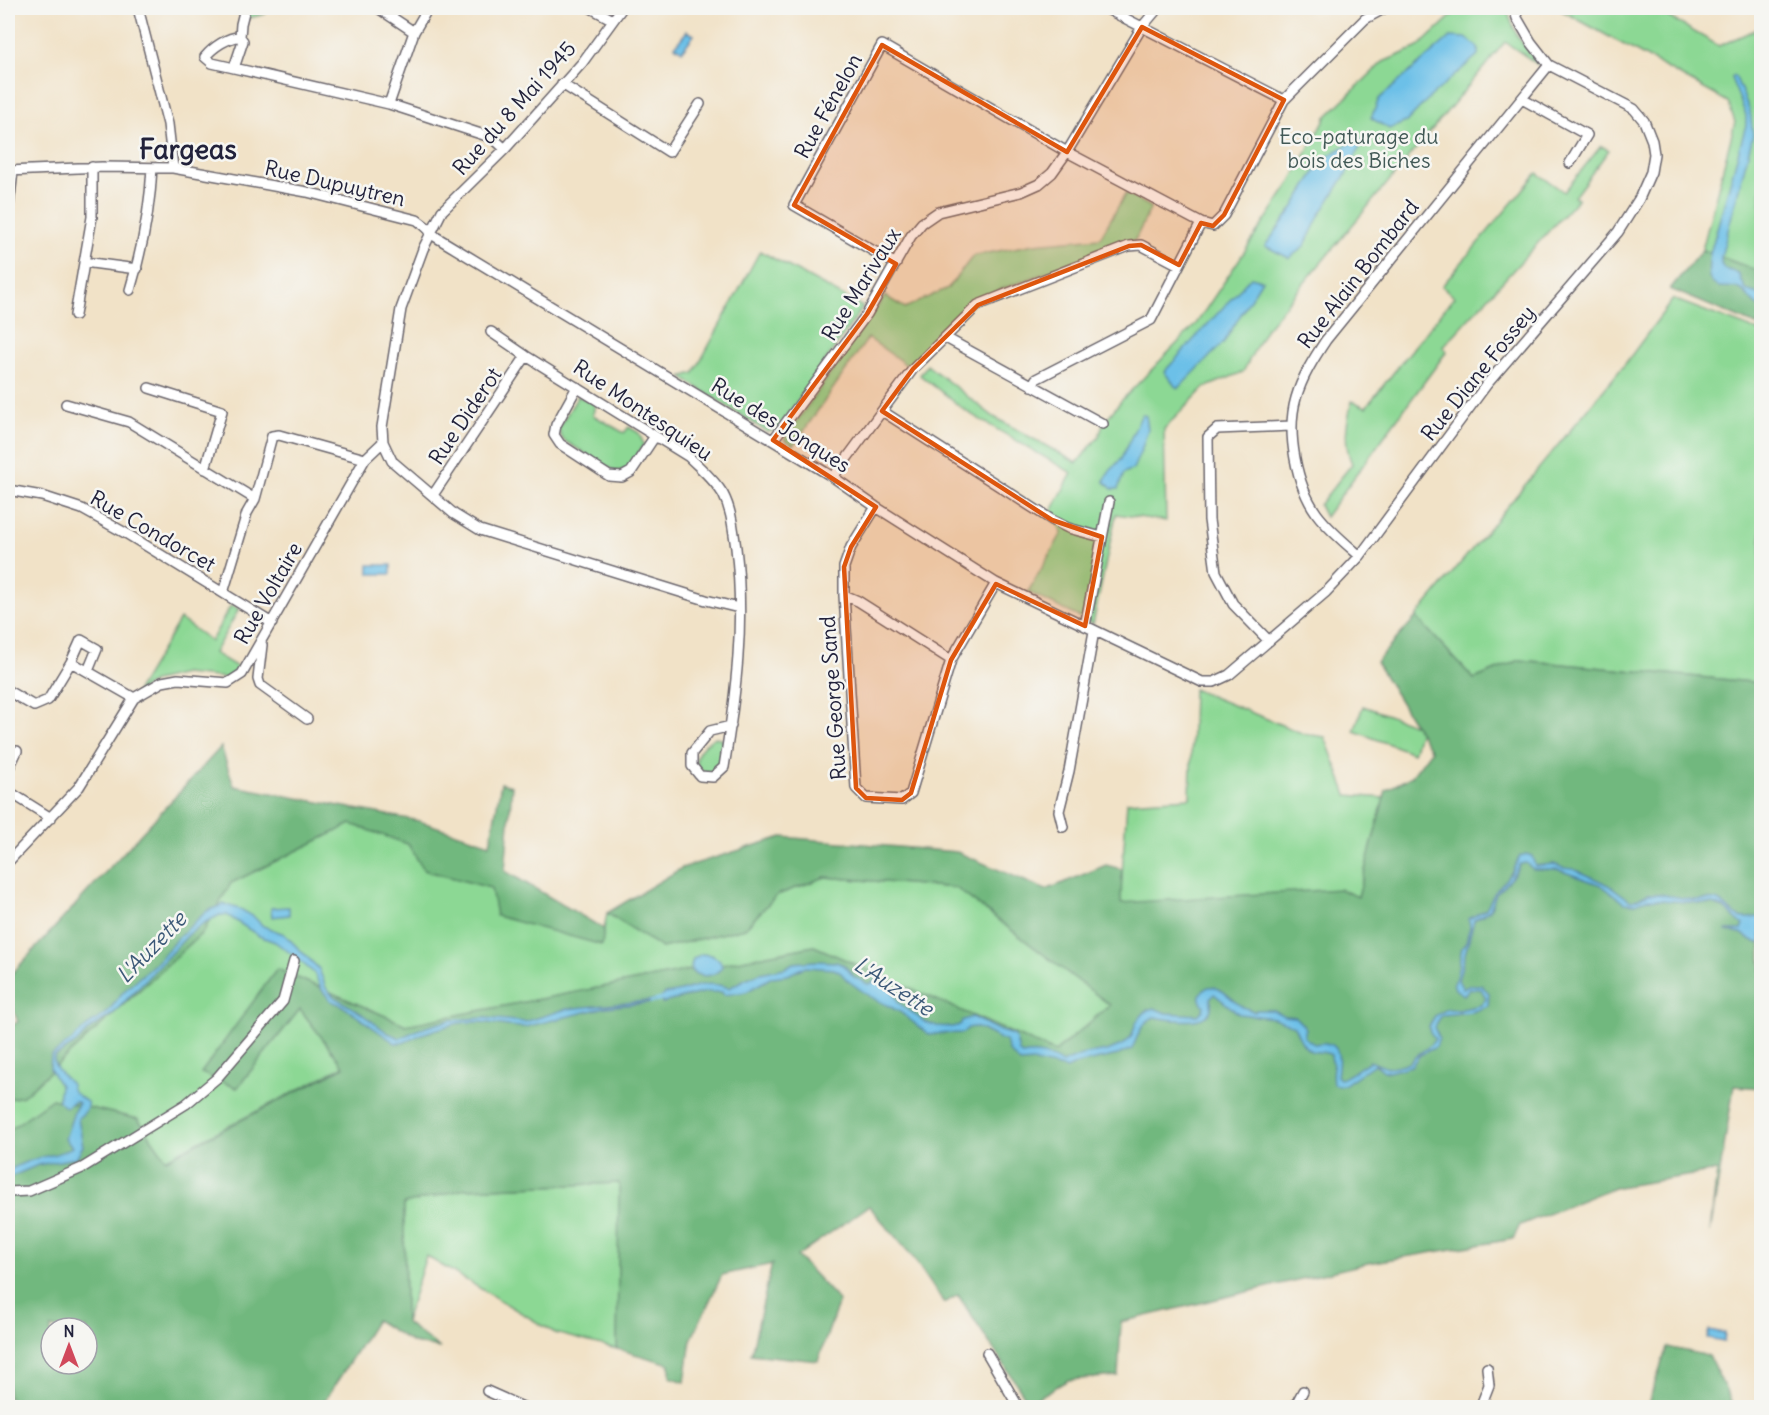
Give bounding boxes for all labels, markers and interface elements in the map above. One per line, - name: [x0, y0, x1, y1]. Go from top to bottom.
- street label: Rue du 8 Mai 1945: [447, 35, 581, 181]
- street label: Rue Fénelon: [788, 49, 868, 163]
- park label: Eco-paturage du bois des Biches: [1279, 123, 1439, 174]
- district label: Fargeas: [139, 132, 237, 166]
- street label: Rue Dupuytren: [262, 154, 408, 212]
- street label: Rue Alain Bombard: [1291, 194, 1425, 354]
- street label: Rue Marivaux: [816, 222, 906, 346]
- street label: Rue Diane Fossey: [1415, 300, 1541, 446]
- street label: Rue Montesquieu: [568, 353, 718, 467]
- street label: Rue Diderot: [422, 362, 508, 470]
- street label: Rue des Jonques: [706, 371, 856, 479]
- street label: Rue Condorcet: [85, 484, 221, 578]
- street label: Rue Voltaire: [228, 537, 308, 649]
- street label: Rue George Sand: [814, 615, 852, 781]
- water label: L'Auzette: [110, 904, 193, 989]
- water label: L'Auzette: [849, 950, 941, 1023]
- north arrow: [39, 1316, 99, 1376]
- text: N: [63, 1321, 75, 1341]

